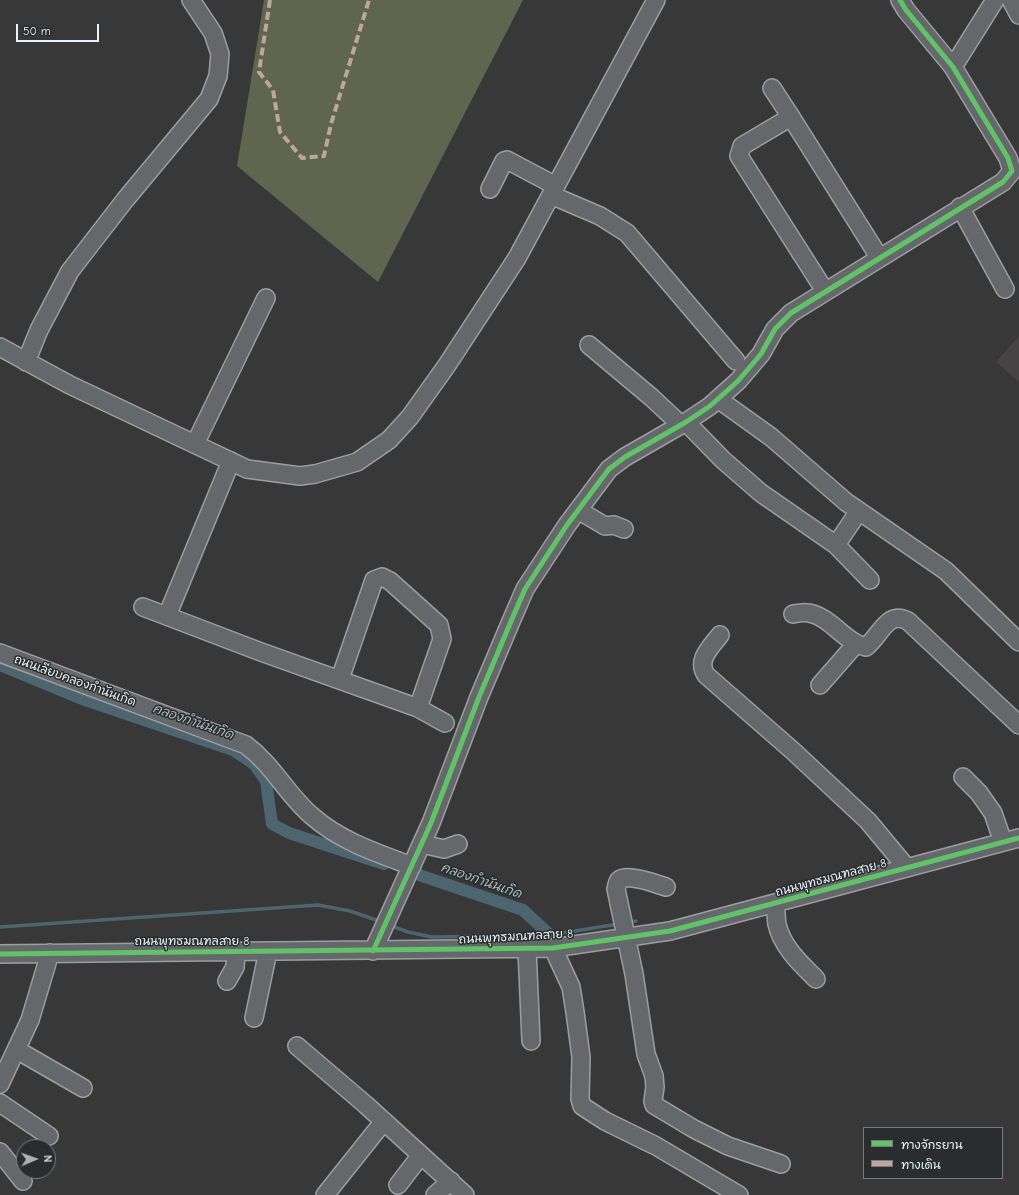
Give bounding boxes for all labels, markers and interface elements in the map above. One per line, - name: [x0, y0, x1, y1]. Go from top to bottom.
- scale bar: [18, 16, 101, 42]
- text: 50 m: [23, 24, 51, 38]
- street label: ถนนเลียบคลองกำนันเกิด: [12, 652, 138, 710]
- water label: คลองกำนันเกิด: [151, 701, 235, 743]
- street label: ถนนพุทธมณฑลสาย 8: [774, 856, 888, 900]
- water label: คลองกำนันเกิด: [439, 860, 523, 902]
- street label: ถนนพุทธมณฑลสาย 8: [458, 927, 574, 947]
- street label: ถนนพุทธมณฑลสาย 8: [135, 935, 249, 949]
- legend: [863, 1127, 1003, 1179]
- text: ทางจักรยาน: [901, 1138, 963, 1152]
- north arrow: [16, 1139, 56, 1179]
- text: N: [41, 1155, 54, 1162]
- text: ทางเดิน: [901, 1158, 941, 1172]

